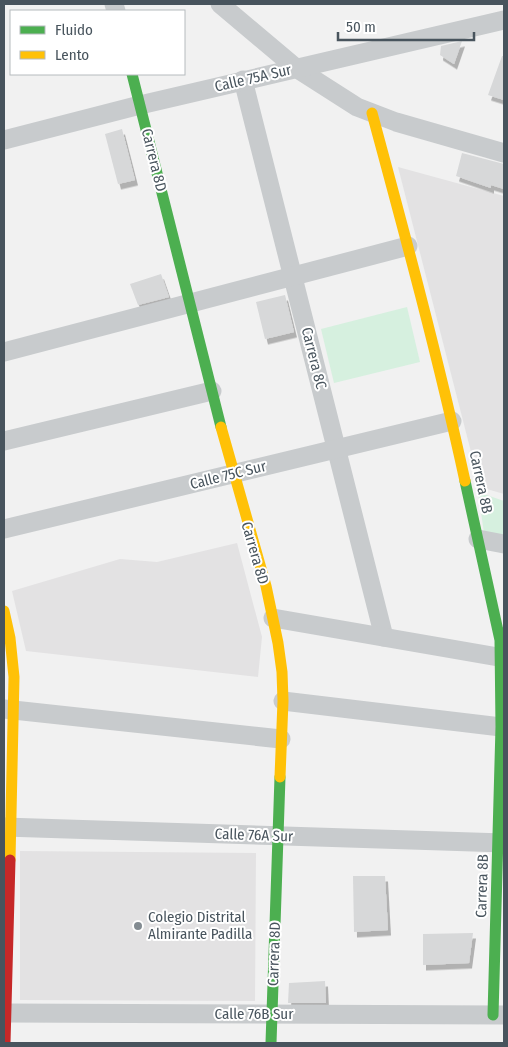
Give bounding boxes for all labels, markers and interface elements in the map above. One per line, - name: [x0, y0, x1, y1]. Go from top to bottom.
- legend: [10, 10, 185, 75]
- scale bar: [338, 10, 474, 42]
- text: 50 m: [346, 18, 376, 36]
- text: Fluido: [55, 21, 93, 39]
- text: Lento: [55, 46, 89, 64]
- street label: Calle 75A Sur: [213, 60, 294, 96]
- street label: Carrera 8D: [138, 127, 170, 193]
- street label: Carrera 8C: [298, 325, 330, 391]
- street label: Carrera 8B: [466, 449, 496, 515]
- street label: Calle 75C Sur: [188, 457, 269, 493]
- street label: Carrera 8D: [238, 520, 272, 586]
- street label: Calle 76A Sur: [214, 825, 294, 845]
- street label: Carrera 8B: [472, 854, 492, 918]
- place label: Colegio Distrital Almirante Padilla: [148, 908, 252, 943]
- marker: Colegio Distrital Almirante Padilla: [132, 920, 144, 932]
- street label: Carrera 8D: [264, 922, 284, 986]
- street label: Calle 76B Sur: [215, 1005, 294, 1023]

